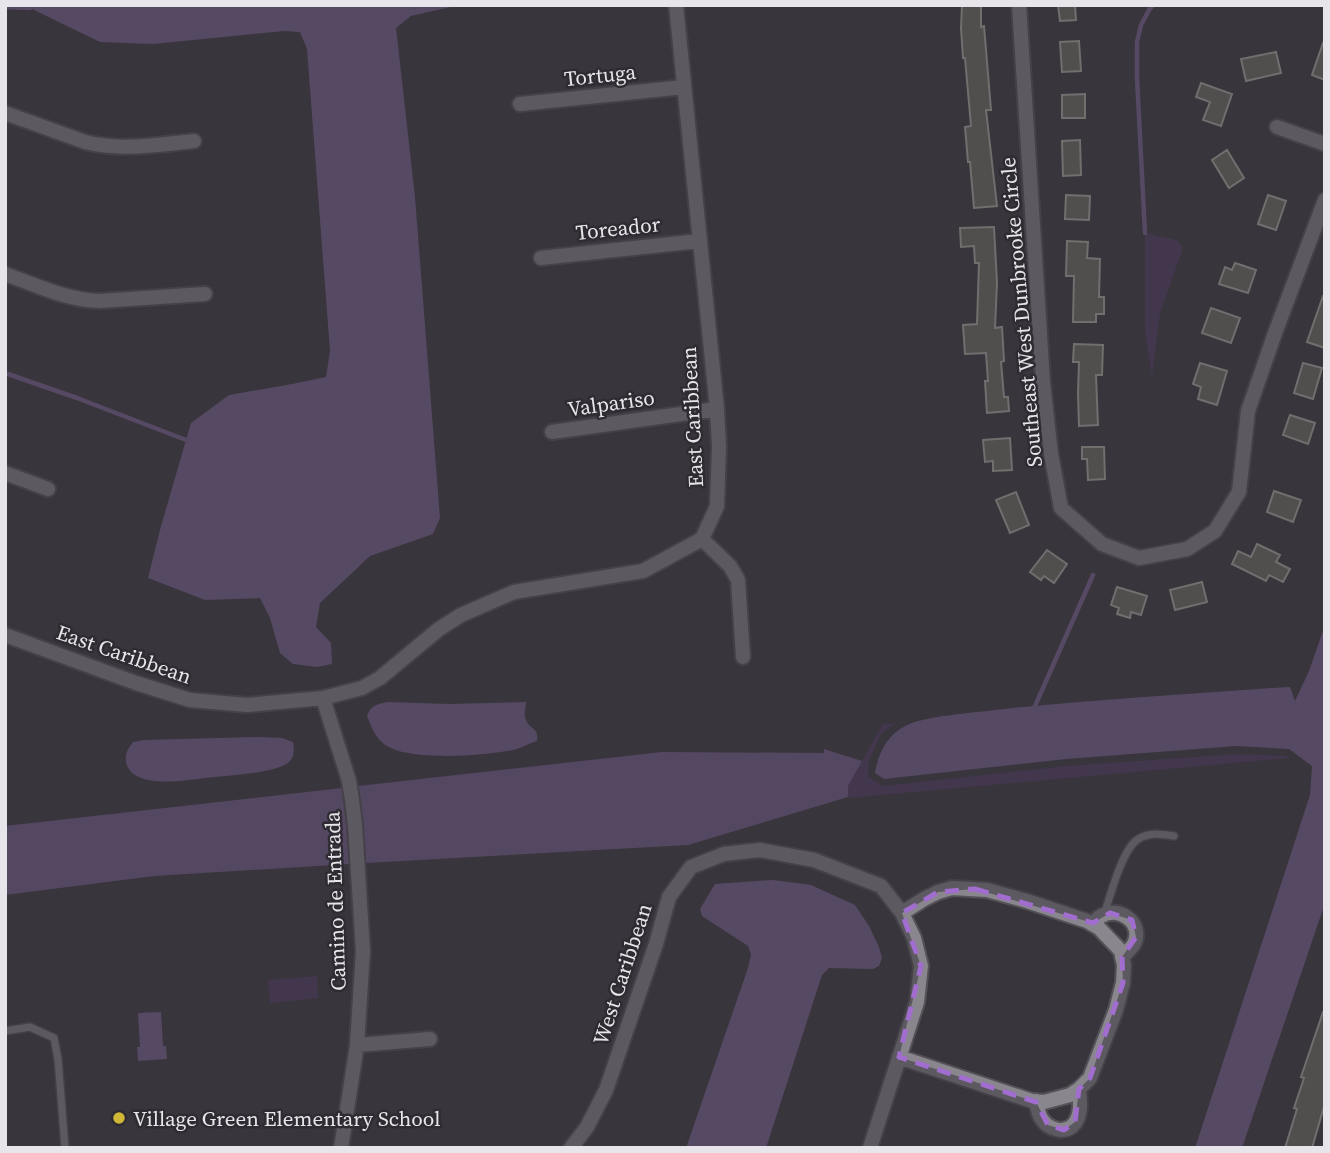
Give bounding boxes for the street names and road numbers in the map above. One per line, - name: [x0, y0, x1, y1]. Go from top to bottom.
- street label: Tortuga: [563, 57, 638, 93]
- street label: Southeast West Dunbrooke Circle: [993, 156, 1049, 468]
- street label: Toreador: [574, 209, 662, 247]
- street label: East Caribbean: [674, 346, 710, 488]
- street label: Valpariso: [566, 383, 656, 423]
- street label: East Caribbean: [53, 617, 196, 691]
- street label: Camino de Entrada: [317, 810, 353, 991]
- street label: West Caribbean: [585, 899, 659, 1048]

